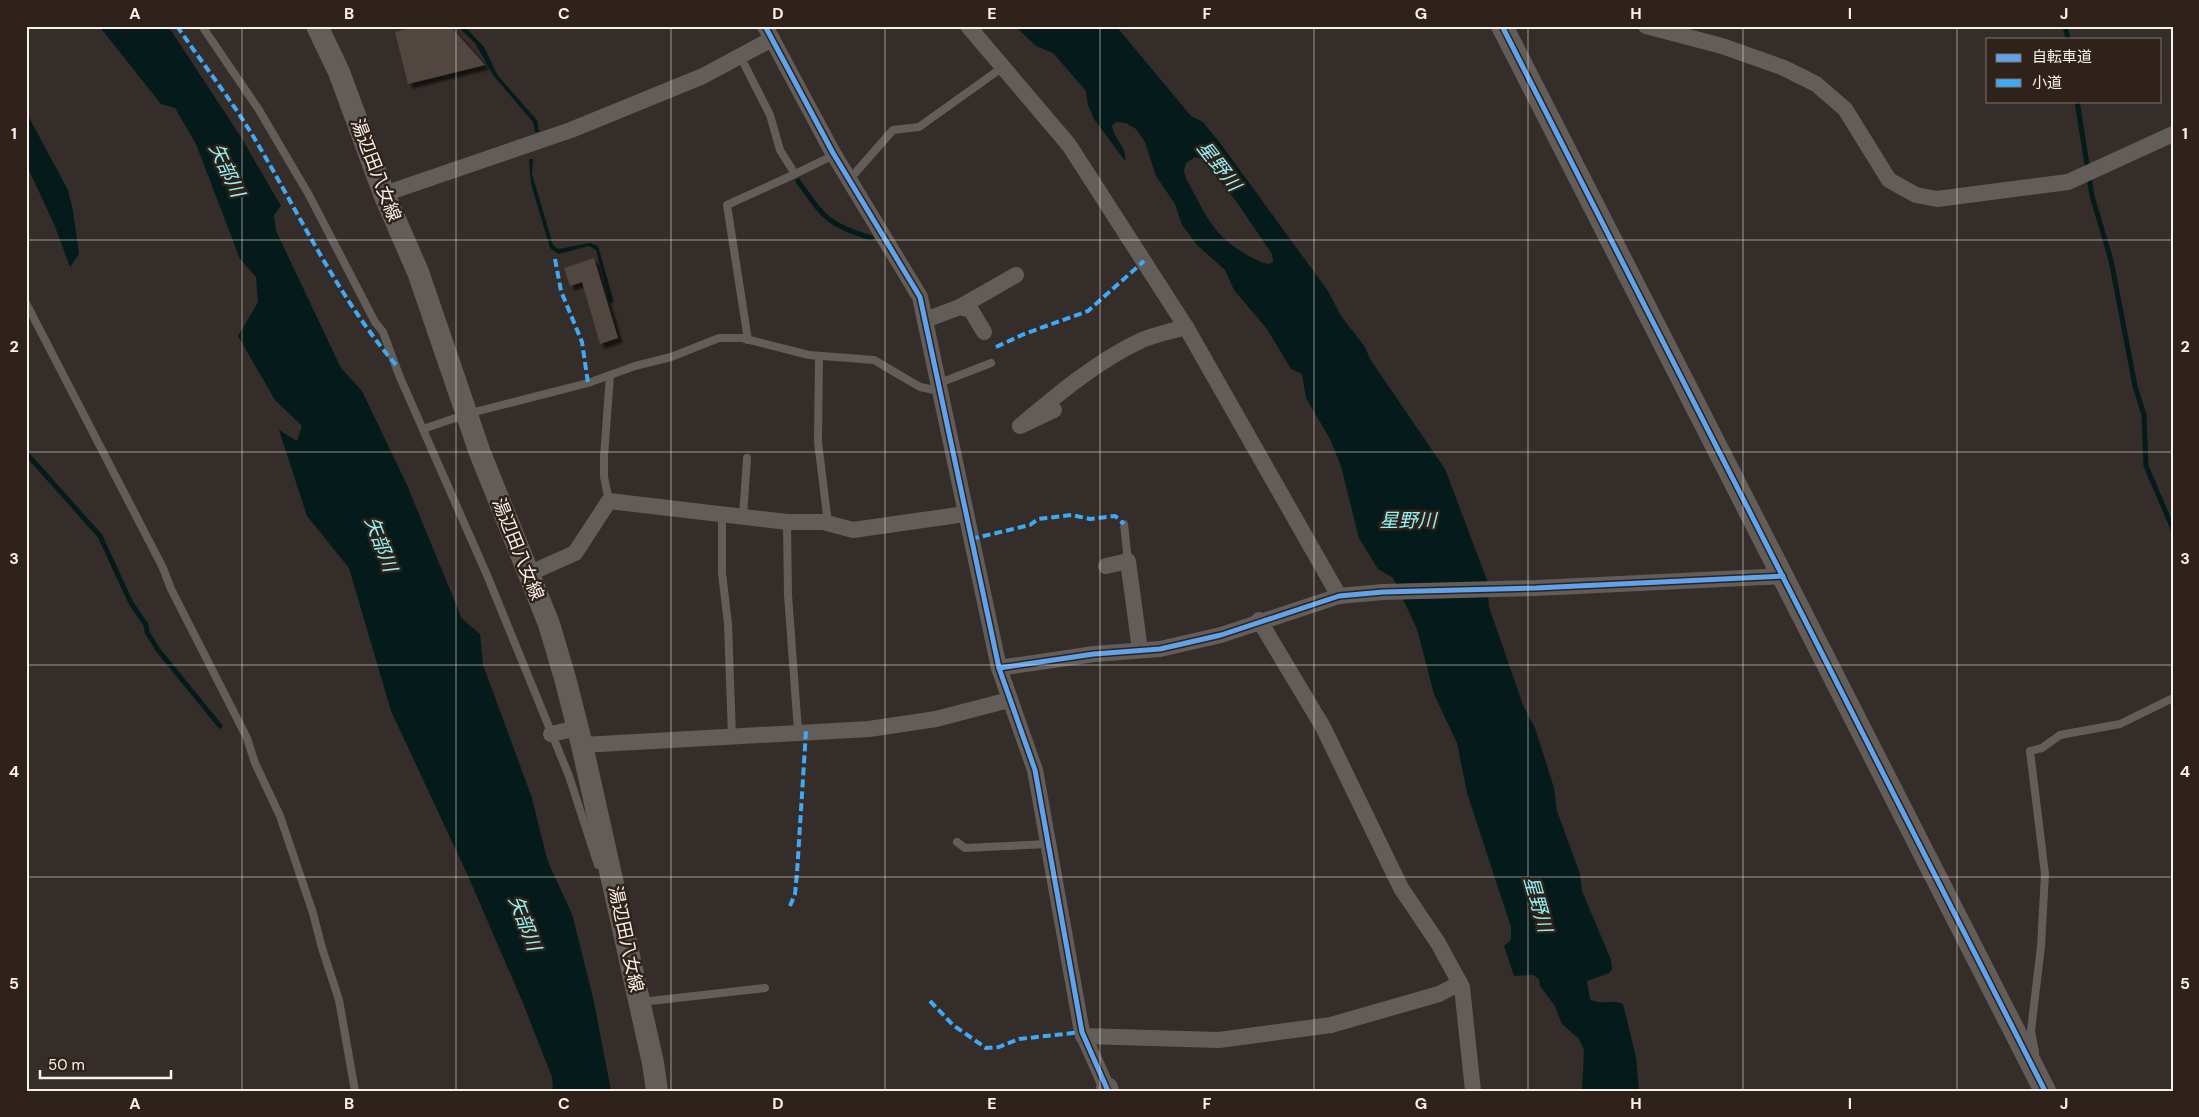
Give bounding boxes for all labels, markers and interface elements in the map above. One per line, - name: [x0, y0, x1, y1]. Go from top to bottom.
- text: A: [129, 3, 141, 24]
- text: B: [344, 3, 354, 24]
- text: C: [558, 3, 570, 24]
- text: D: [772, 3, 784, 24]
- text: E: [987, 3, 997, 24]
- text: F: [1203, 3, 1212, 24]
- text: G: [1415, 3, 1427, 24]
- text: H: [1630, 3, 1642, 24]
- text: I: [1848, 3, 1852, 24]
- text: J: [2060, 3, 2068, 24]
- legend: [1986, 38, 2162, 102]
- text: 自転車道: [2032, 47, 2092, 67]
- text: 小道: [2032, 73, 2062, 93]
- street label: 湯辺田八女線: [345, 115, 407, 225]
- text: 1: [11, 123, 17, 144]
- text: 1: [2182, 123, 2188, 144]
- water label: 星野川: [1192, 136, 1248, 198]
- water label: 矢部川: [204, 139, 251, 203]
- text: 2: [9, 336, 19, 357]
- text: 2: [2180, 336, 2190, 357]
- street label: 湯辺田八女線: [487, 494, 549, 604]
- water label: 星野川: [1379, 508, 1438, 533]
- water label: 矢部川: [359, 513, 404, 577]
- text: 3: [9, 548, 19, 569]
- text: 3: [2180, 548, 2190, 569]
- text: 4: [9, 761, 19, 782]
- text: 4: [2180, 761, 2190, 782]
- water label: 星野川: [1518, 873, 1558, 937]
- street label: 湯辺田八女線: [603, 884, 649, 994]
- water label: 矢部川: [503, 892, 548, 956]
- text: 5: [9, 973, 19, 994]
- text: 5: [2180, 973, 2190, 994]
- scale bar: [40, 1047, 171, 1079]
- text: 50 m: [48, 1055, 85, 1075]
- text: A: [129, 1093, 141, 1114]
- text: B: [344, 1093, 354, 1114]
- text: C: [558, 1093, 570, 1114]
- text: D: [772, 1093, 784, 1114]
- text: E: [987, 1093, 997, 1114]
- text: F: [1203, 1093, 1212, 1114]
- text: G: [1415, 1093, 1427, 1114]
- text: H: [1630, 1093, 1642, 1114]
- text: I: [1848, 1093, 1852, 1114]
- text: J: [2060, 1093, 2068, 1114]

